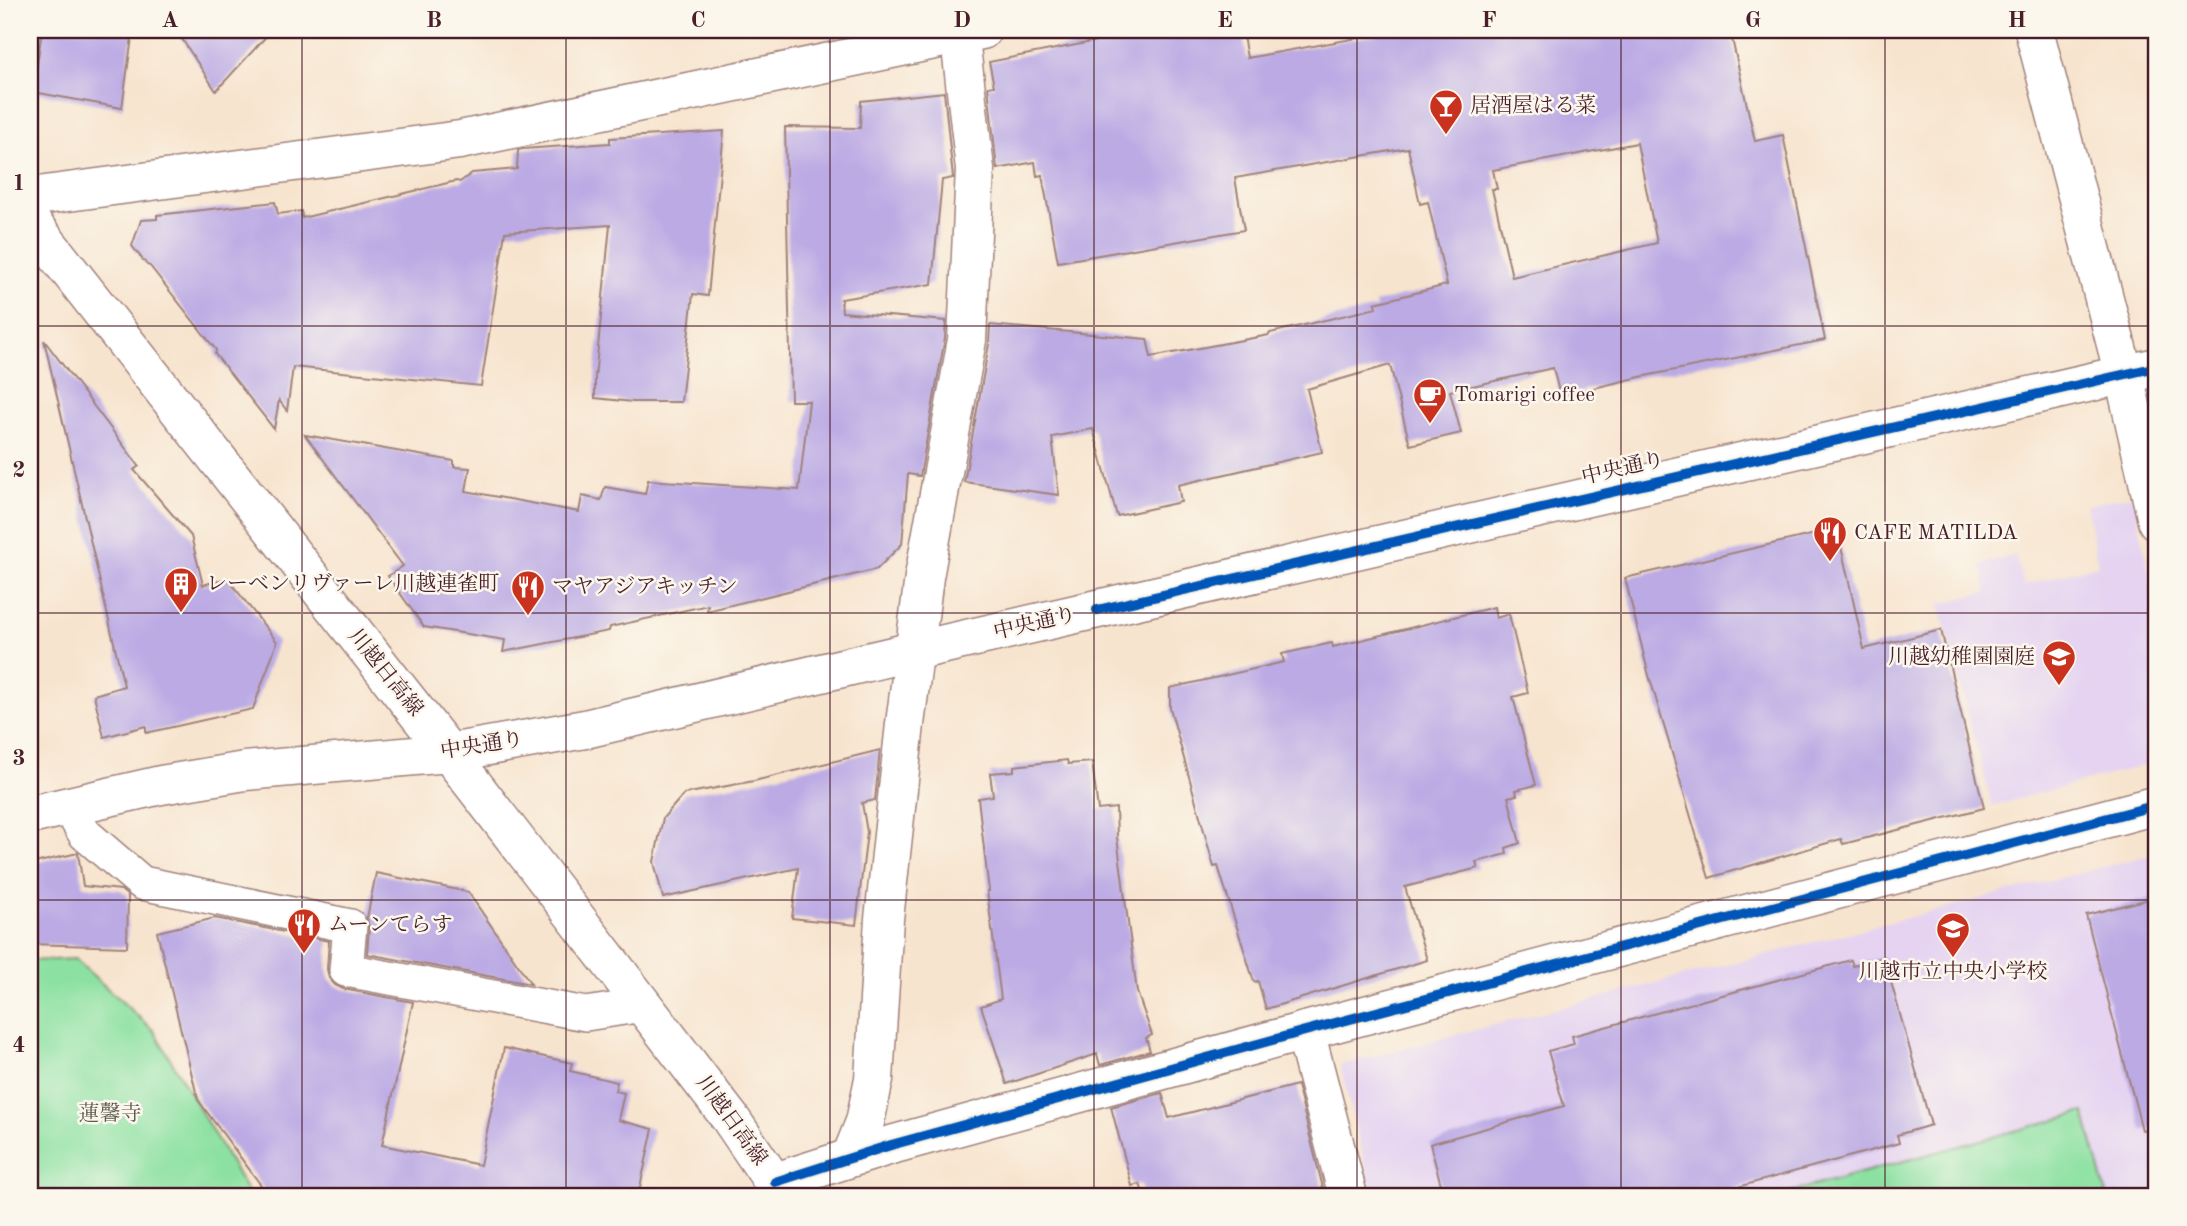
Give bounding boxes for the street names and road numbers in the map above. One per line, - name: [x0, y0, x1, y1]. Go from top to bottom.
- street label: 中央通り: [1579, 447, 1666, 489]
- street label: 中央通り: [991, 602, 1078, 644]
- street label: 川越日高線: [344, 624, 428, 720]
- street label: 中央通り: [439, 727, 525, 763]
- street label: 川越日高線: [692, 1071, 772, 1170]

